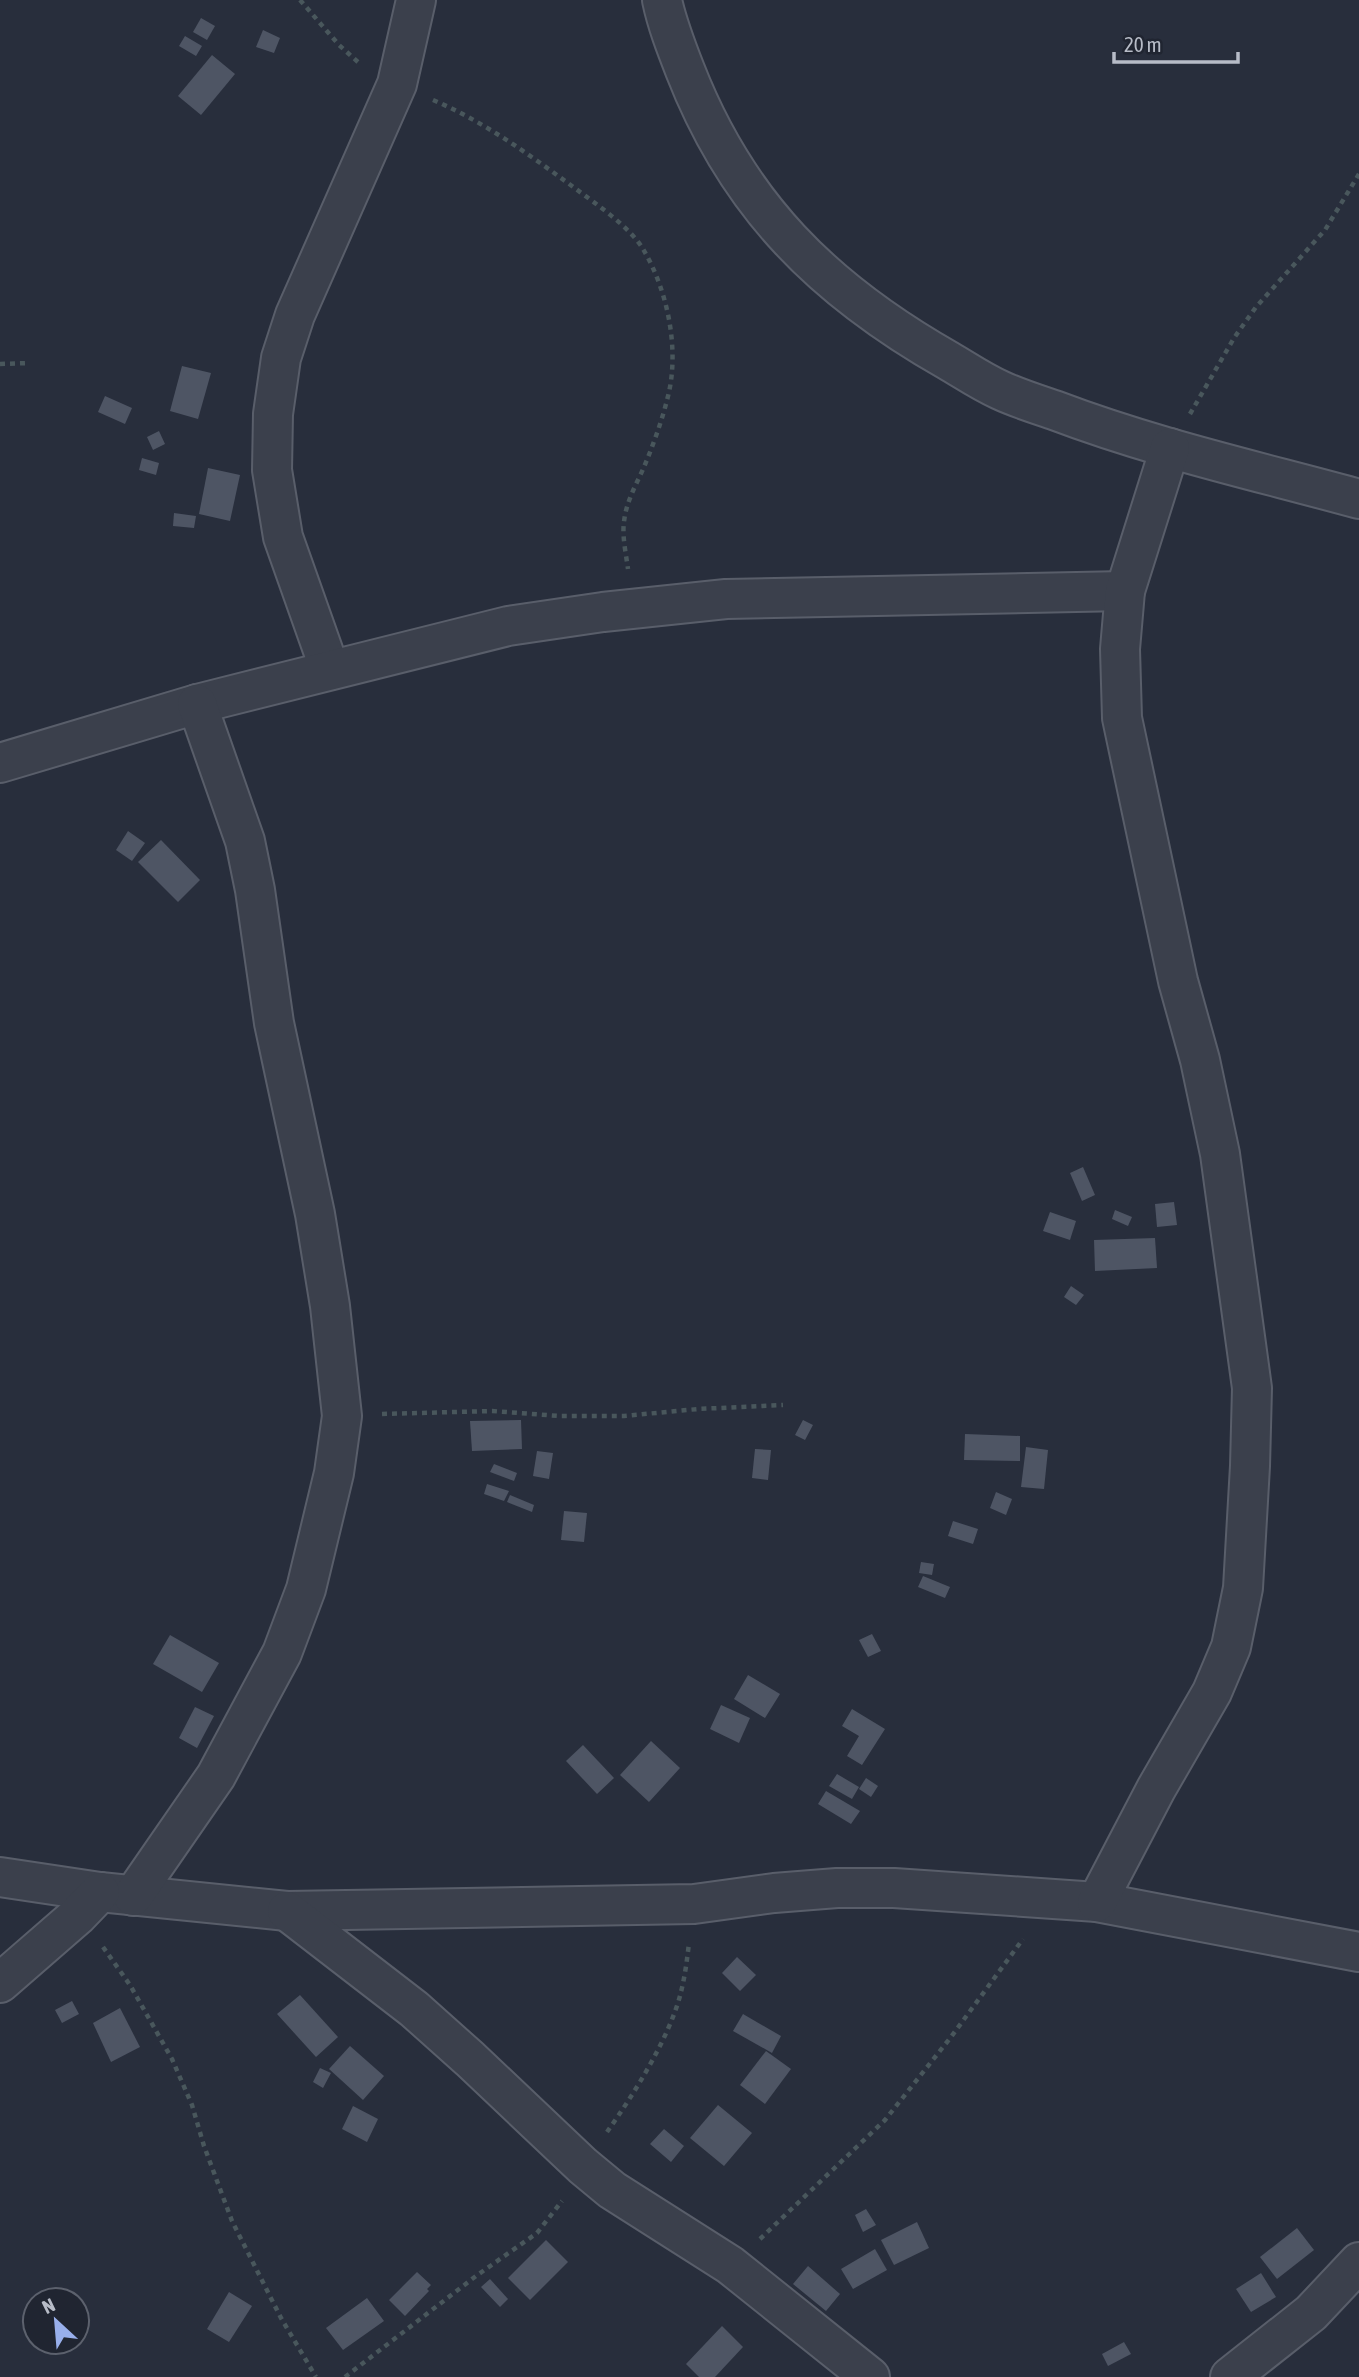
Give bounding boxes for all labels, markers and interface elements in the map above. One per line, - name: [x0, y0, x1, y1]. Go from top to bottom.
- scale bar: [1114, 21, 1238, 65]
- text: 20 m: [1124, 32, 1162, 56]
- north arrow: [21, 2286, 91, 2356]
- text: N: [39, 2293, 58, 2318]

